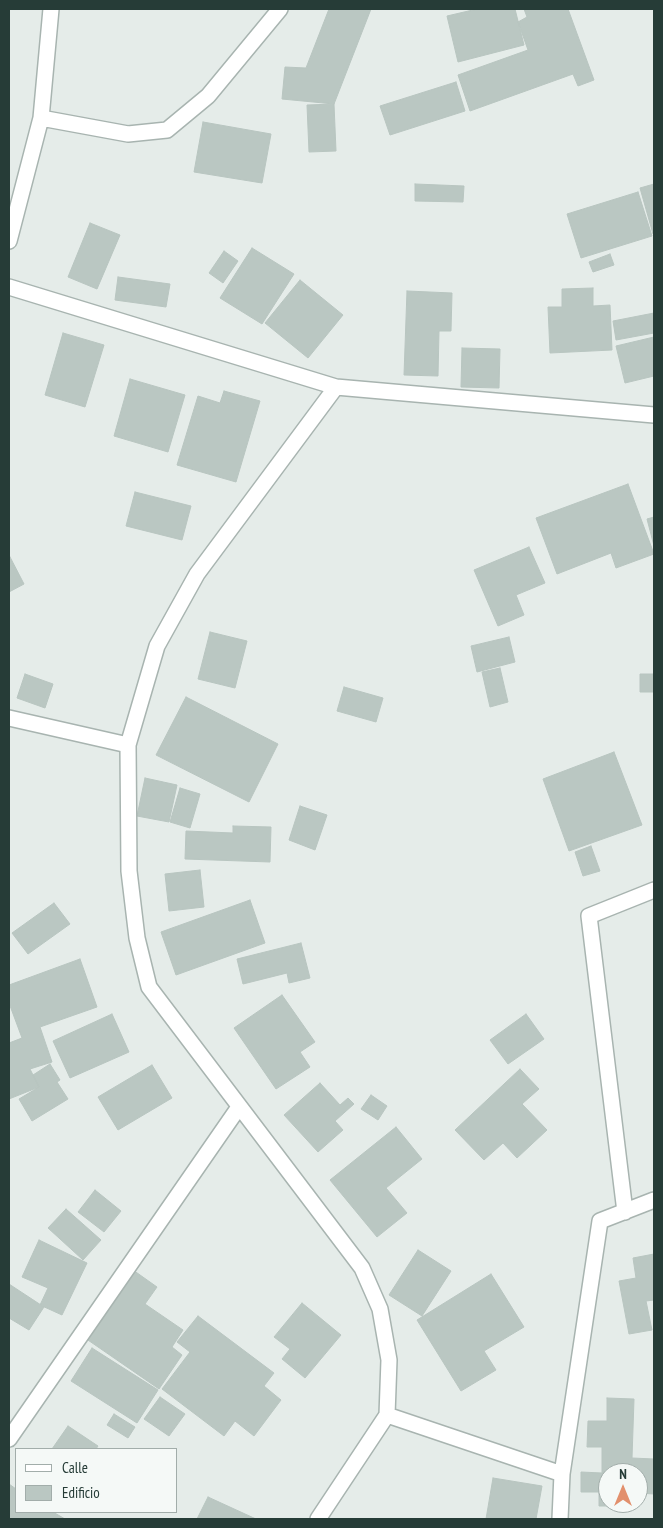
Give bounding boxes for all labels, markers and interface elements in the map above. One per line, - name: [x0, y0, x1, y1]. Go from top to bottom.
- legend: [15, 1448, 178, 1513]
- text: Calle: [62, 1458, 88, 1477]
- north arrow: [598, 1463, 648, 1513]
- text: N: [619, 1465, 627, 1483]
- text: Edificio: [62, 1483, 100, 1502]

